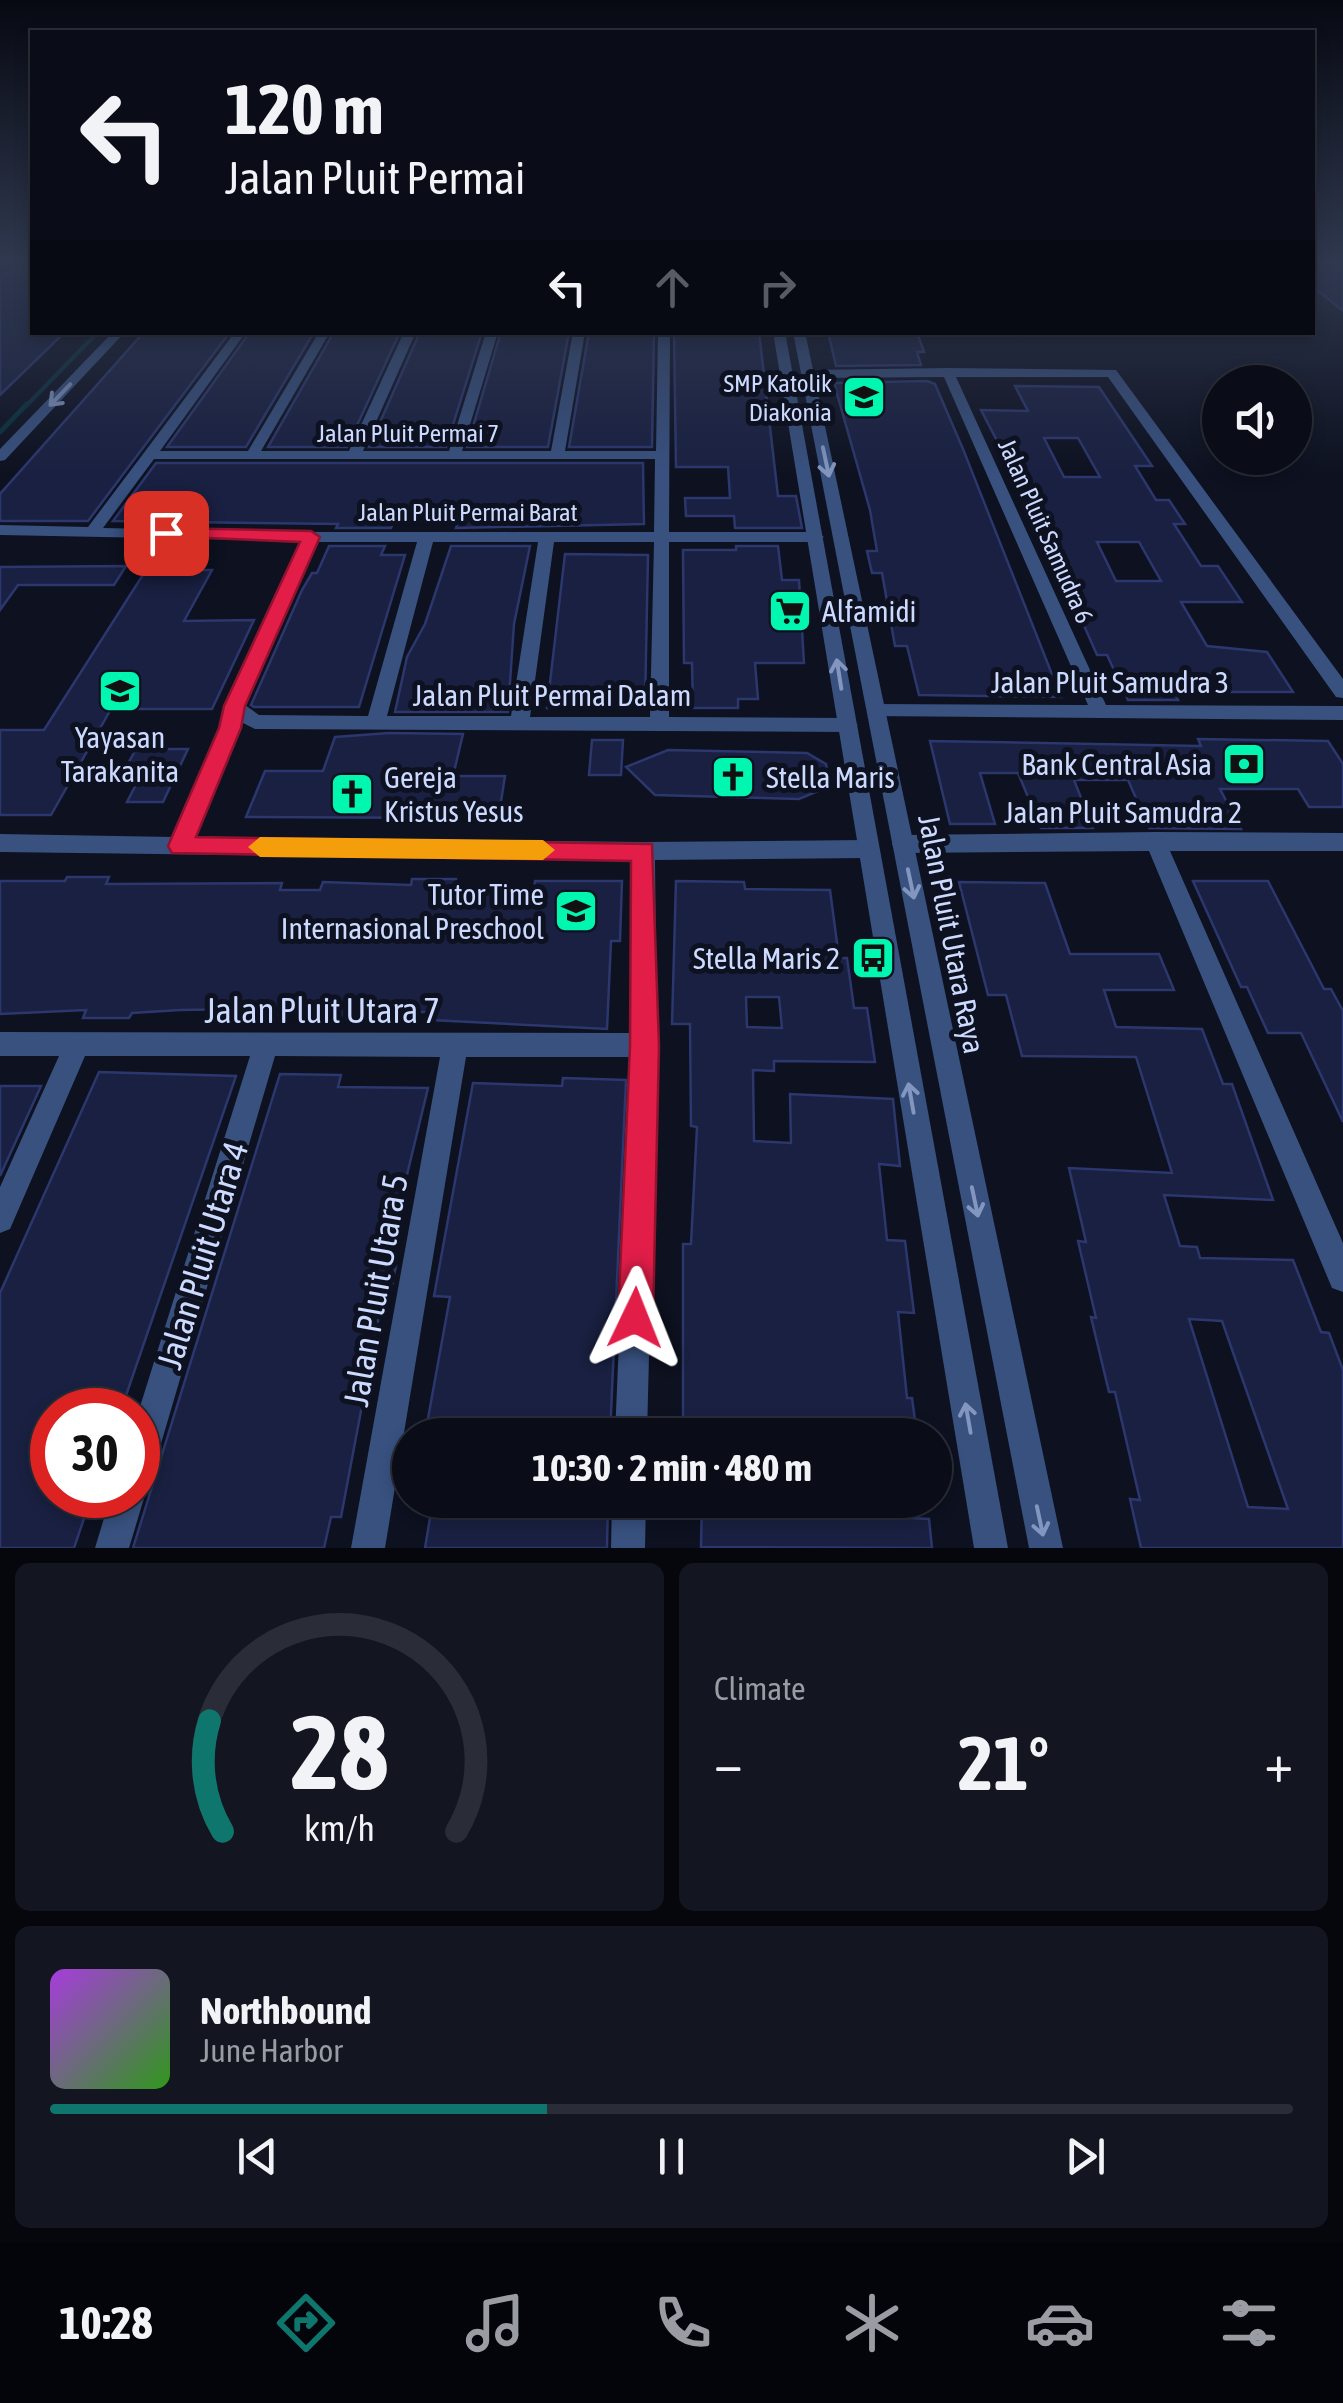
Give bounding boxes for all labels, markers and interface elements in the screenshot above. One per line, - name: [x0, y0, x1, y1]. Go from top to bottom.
- text: 120 m: [225, 69, 384, 149]
- icon: left: [60, 70, 190, 200]
- text: Jalan Pluit Permai: [225, 152, 525, 204]
- icon: left: [540, 260, 595, 315]
- icon: ahead: [645, 260, 700, 315]
- icon: right: [750, 260, 805, 315]
- map controls: [1202, 365, 1312, 475]
- button: sound: [1202, 365, 1312, 475]
- place label: SMP Katolik Diakonia: [724, 369, 832, 426]
- school or university icon: SMP Katolik Diakonia: [841, 374, 887, 420]
- one-way arrow: [49, 382, 72, 407]
- street label: Jalan Pluit Permai 7: [317, 419, 499, 447]
- street label: Jalan Pluit Samudra 6: [993, 435, 1099, 627]
- one-way arrow: [817, 445, 836, 477]
- pin: [124, 491, 209, 576]
- street label: Jalan Pluit Permai Barat: [358, 498, 578, 526]
- icon: arrive: [139, 506, 194, 561]
- supermarket icon: Alfamidi: [767, 588, 813, 634]
- place label: Alfamidi: [822, 594, 917, 628]
- one-way arrow: [830, 658, 848, 690]
- street label: Jalan Pluit Samudra 3: [991, 665, 1229, 699]
- school or university icon: Yayasan Tarakanita: [97, 668, 143, 714]
- street label: Jalan Pluit Permai Dalam: [413, 678, 691, 712]
- place label: Yayasan Tarakanita: [61, 720, 179, 788]
- bank icon: Bank Central Asia: [1221, 741, 1267, 787]
- place label: Bank Central Asia: [1021, 747, 1212, 781]
- church icon: Stella Maris: [710, 754, 756, 800]
- place label: Gereja Kristus Yesus: [384, 760, 524, 828]
- place label: Stella Maris: [766, 760, 895, 794]
- church icon: Gereja Kristus Yesus: [329, 771, 375, 817]
- street label: Jalan Pluit Samudra 2: [1004, 795, 1242, 829]
- street label: Jalan Pluit Utara Raya: [912, 812, 992, 1056]
- one-way arrow: [902, 867, 921, 899]
- place label: Tutor Time Internasional Preschool: [281, 877, 544, 945]
- school or university icon: Tutor Time Internasional Preschool: [553, 888, 599, 934]
- bus stop icon: Stella Maris 2: [850, 935, 896, 981]
- place label: Stella Maris 2: [693, 941, 840, 975]
- street label: Jalan Pluit Utara 7: [204, 990, 440, 1030]
- one-way arrow: [901, 1082, 920, 1114]
- street label: Jalan Pluit Utara 4: [148, 1137, 256, 1373]
- street label: Jalan Pluit Utara 5: [335, 1171, 415, 1409]
- one-way arrow: [967, 1185, 986, 1217]
- position arrow: [583, 1266, 687, 1370]
- speed limit sign: 30: [30, 1388, 160, 1518]
- one-way arrow: [958, 1402, 977, 1434]
- text: 10:30 · 2 min · 480 m: [532, 1446, 812, 1489]
- one-way arrow: [1032, 1504, 1051, 1536]
- text: Climate: [714, 1670, 806, 1707]
- text: 28: [291, 1692, 388, 1811]
- text: 21°: [958, 1720, 1049, 1806]
- text: −: [714, 1731, 743, 1794]
- text: +: [1264, 1731, 1293, 1794]
- text: km/h: [304, 1808, 375, 1849]
- text: Northbound: [200, 1989, 371, 2032]
- text: June Harbor: [200, 2032, 343, 2069]
- icon: previous: [230, 2129, 285, 2184]
- icon: pause: [644, 2129, 699, 2184]
- icon: next: [1058, 2129, 1113, 2184]
- icon: directions: [271, 2288, 341, 2358]
- icon: music: [460, 2288, 530, 2358]
- icon: phone: [648, 2288, 718, 2358]
- icon: climate: [837, 2288, 907, 2358]
- icon: car: [1025, 2288, 1095, 2358]
- icon: filters: [1214, 2288, 1284, 2358]
- text: 10:28: [59, 2297, 153, 2349]

